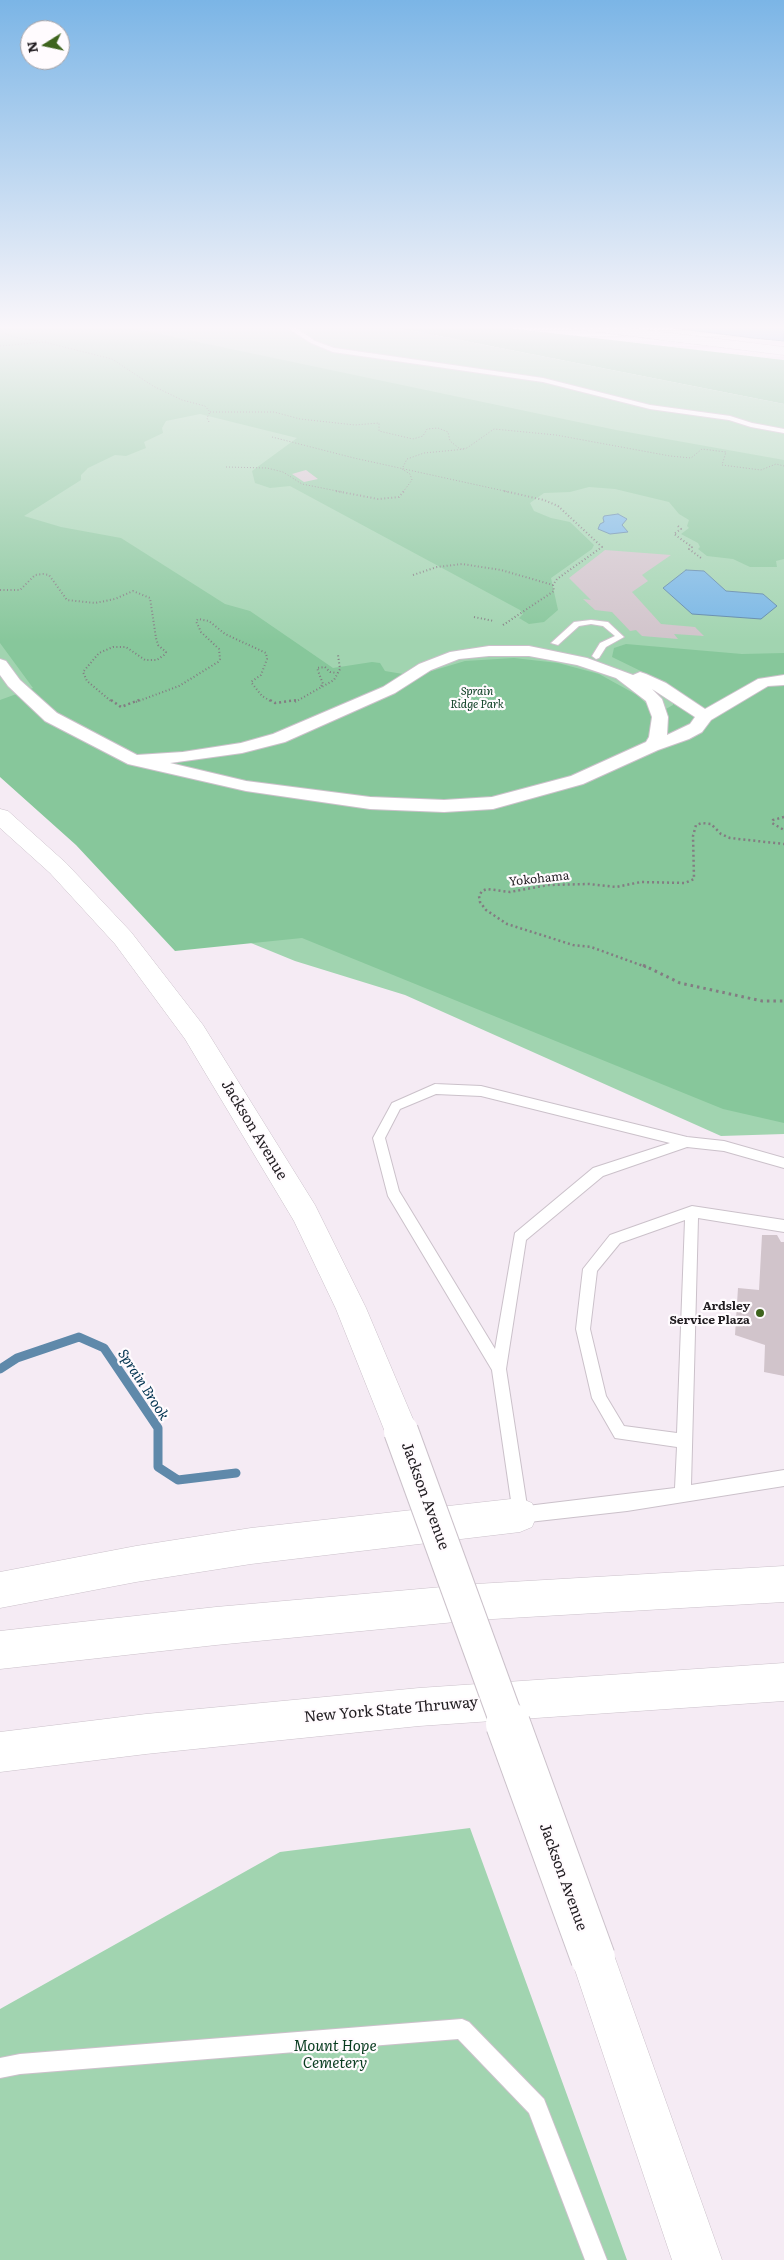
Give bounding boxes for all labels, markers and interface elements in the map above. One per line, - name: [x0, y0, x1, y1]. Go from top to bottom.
- north arrow: [20, 20, 70, 70]
- text: N: [20, 40, 42, 55]
- park label: Sprain Ridge Park: [450, 685, 504, 711]
- street label: Yokohama: [508, 869, 570, 889]
- street label: Jackson Avenue: [217, 1077, 291, 1183]
- place label: Ardsley Service Plaza: [669, 1299, 750, 1327]
- marker: Ardsley Service Plaza: [754, 1307, 766, 1319]
- water label: Sprain Brook: [114, 1346, 172, 1424]
- street label: Jackson Avenue: [397, 1440, 453, 1552]
- street label: New York State Thruway: [303, 1693, 479, 1727]
- street label: Jackson Avenue: [535, 1821, 591, 1933]
- park label: Mount Hope Cemetery: [293, 2038, 377, 2073]

